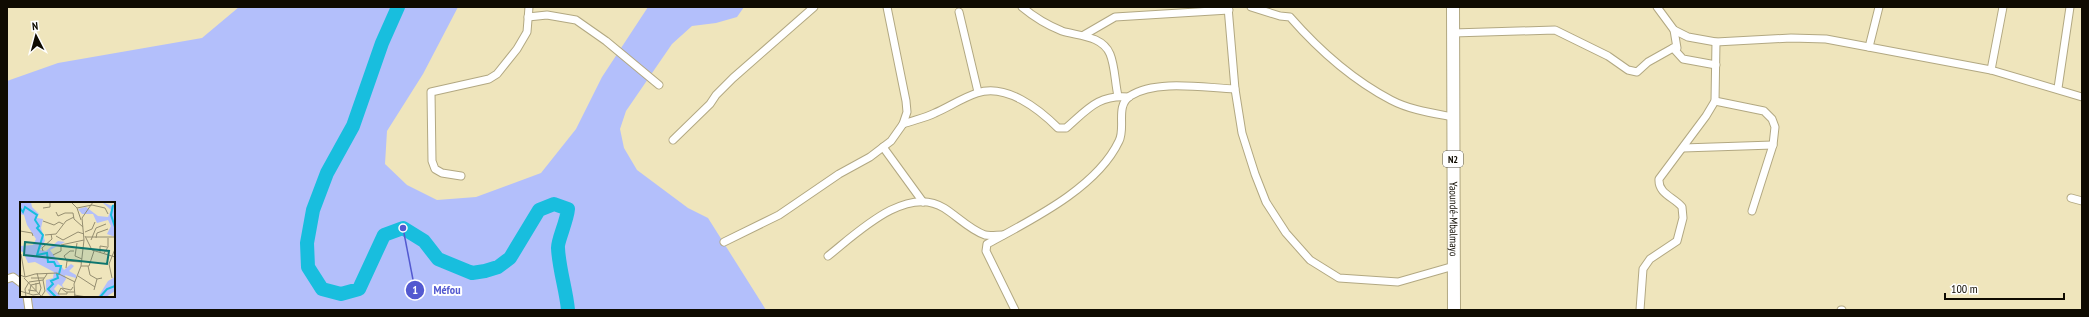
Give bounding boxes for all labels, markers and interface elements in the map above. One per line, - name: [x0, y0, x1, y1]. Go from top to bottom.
- north arrow: [16, 16, 56, 56]
- text: N: [31, 19, 39, 33]
- road number: N2: [1443, 151, 1463, 167]
- street label: Yaoundé-Mbalmayo: [1447, 181, 1461, 257]
- inset map: [20, 202, 115, 297]
- scale bar: [1945, 275, 2064, 301]
- callout: Méfou: [405, 278, 468, 302]
- text: 100 m: [1951, 281, 1978, 296]
- text: 1: [412, 282, 418, 297]
- text: Méfou: [433, 282, 461, 297]

